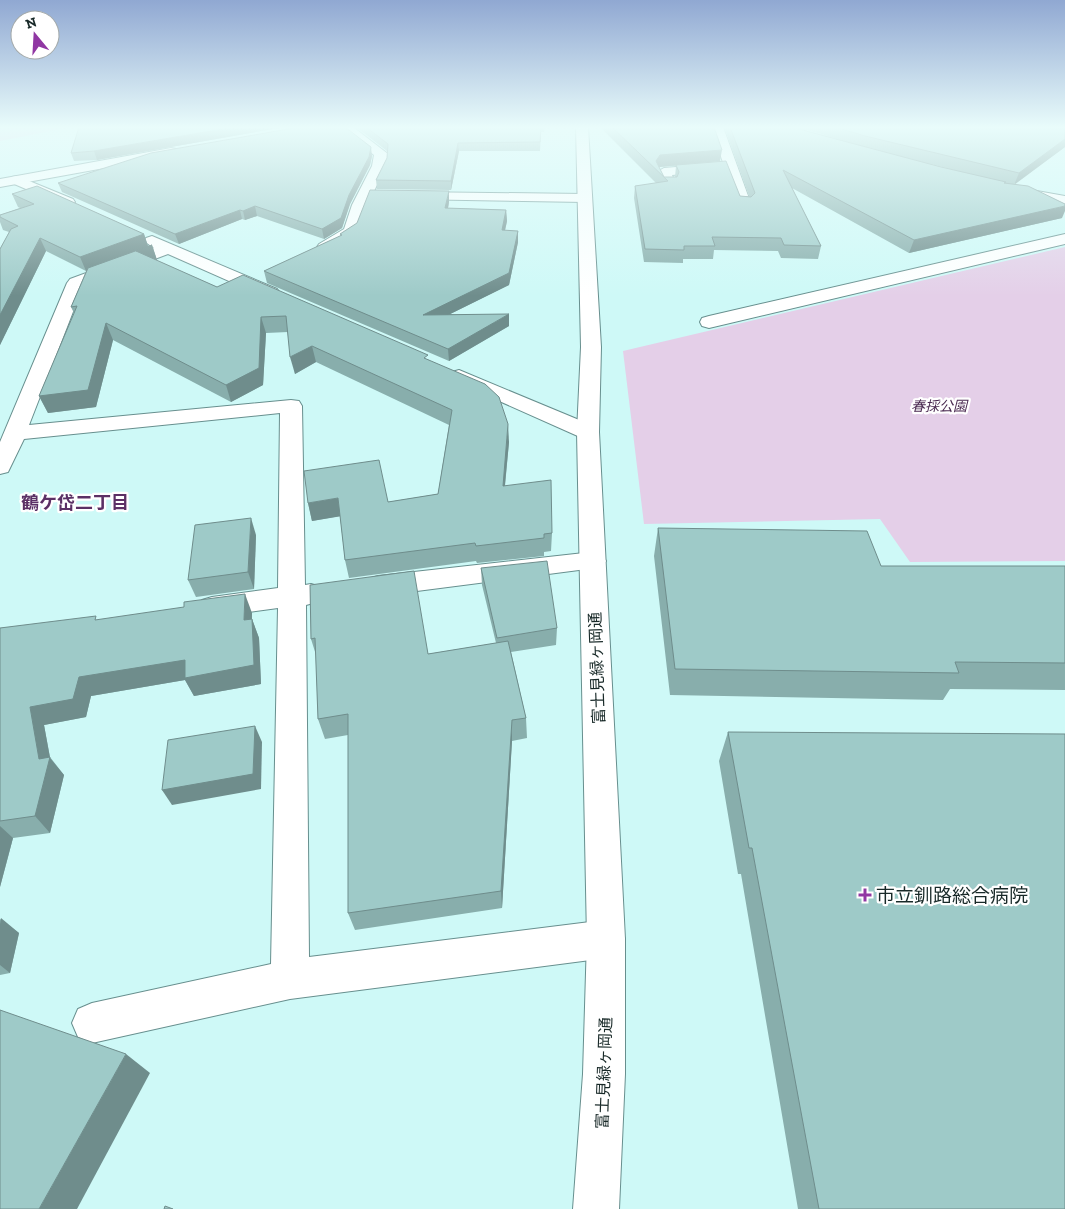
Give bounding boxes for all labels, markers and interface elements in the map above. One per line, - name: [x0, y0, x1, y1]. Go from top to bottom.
- north arrow: [10, 10, 60, 60]
- text: N: [23, 13, 39, 33]
- park label: 春採公園: [911, 398, 969, 415]
- district label: 鶴ケ岱二丁目: [21, 492, 129, 514]
- street label: 富士見緑ヶ岡通: [586, 612, 608, 724]
- place label: 市立釧路総合病院: [876, 884, 1028, 907]
- marker: 市立釧路総合病院: [858, 888, 872, 902]
- street label: 富士見緑ヶ岡通: [593, 1017, 615, 1129]

